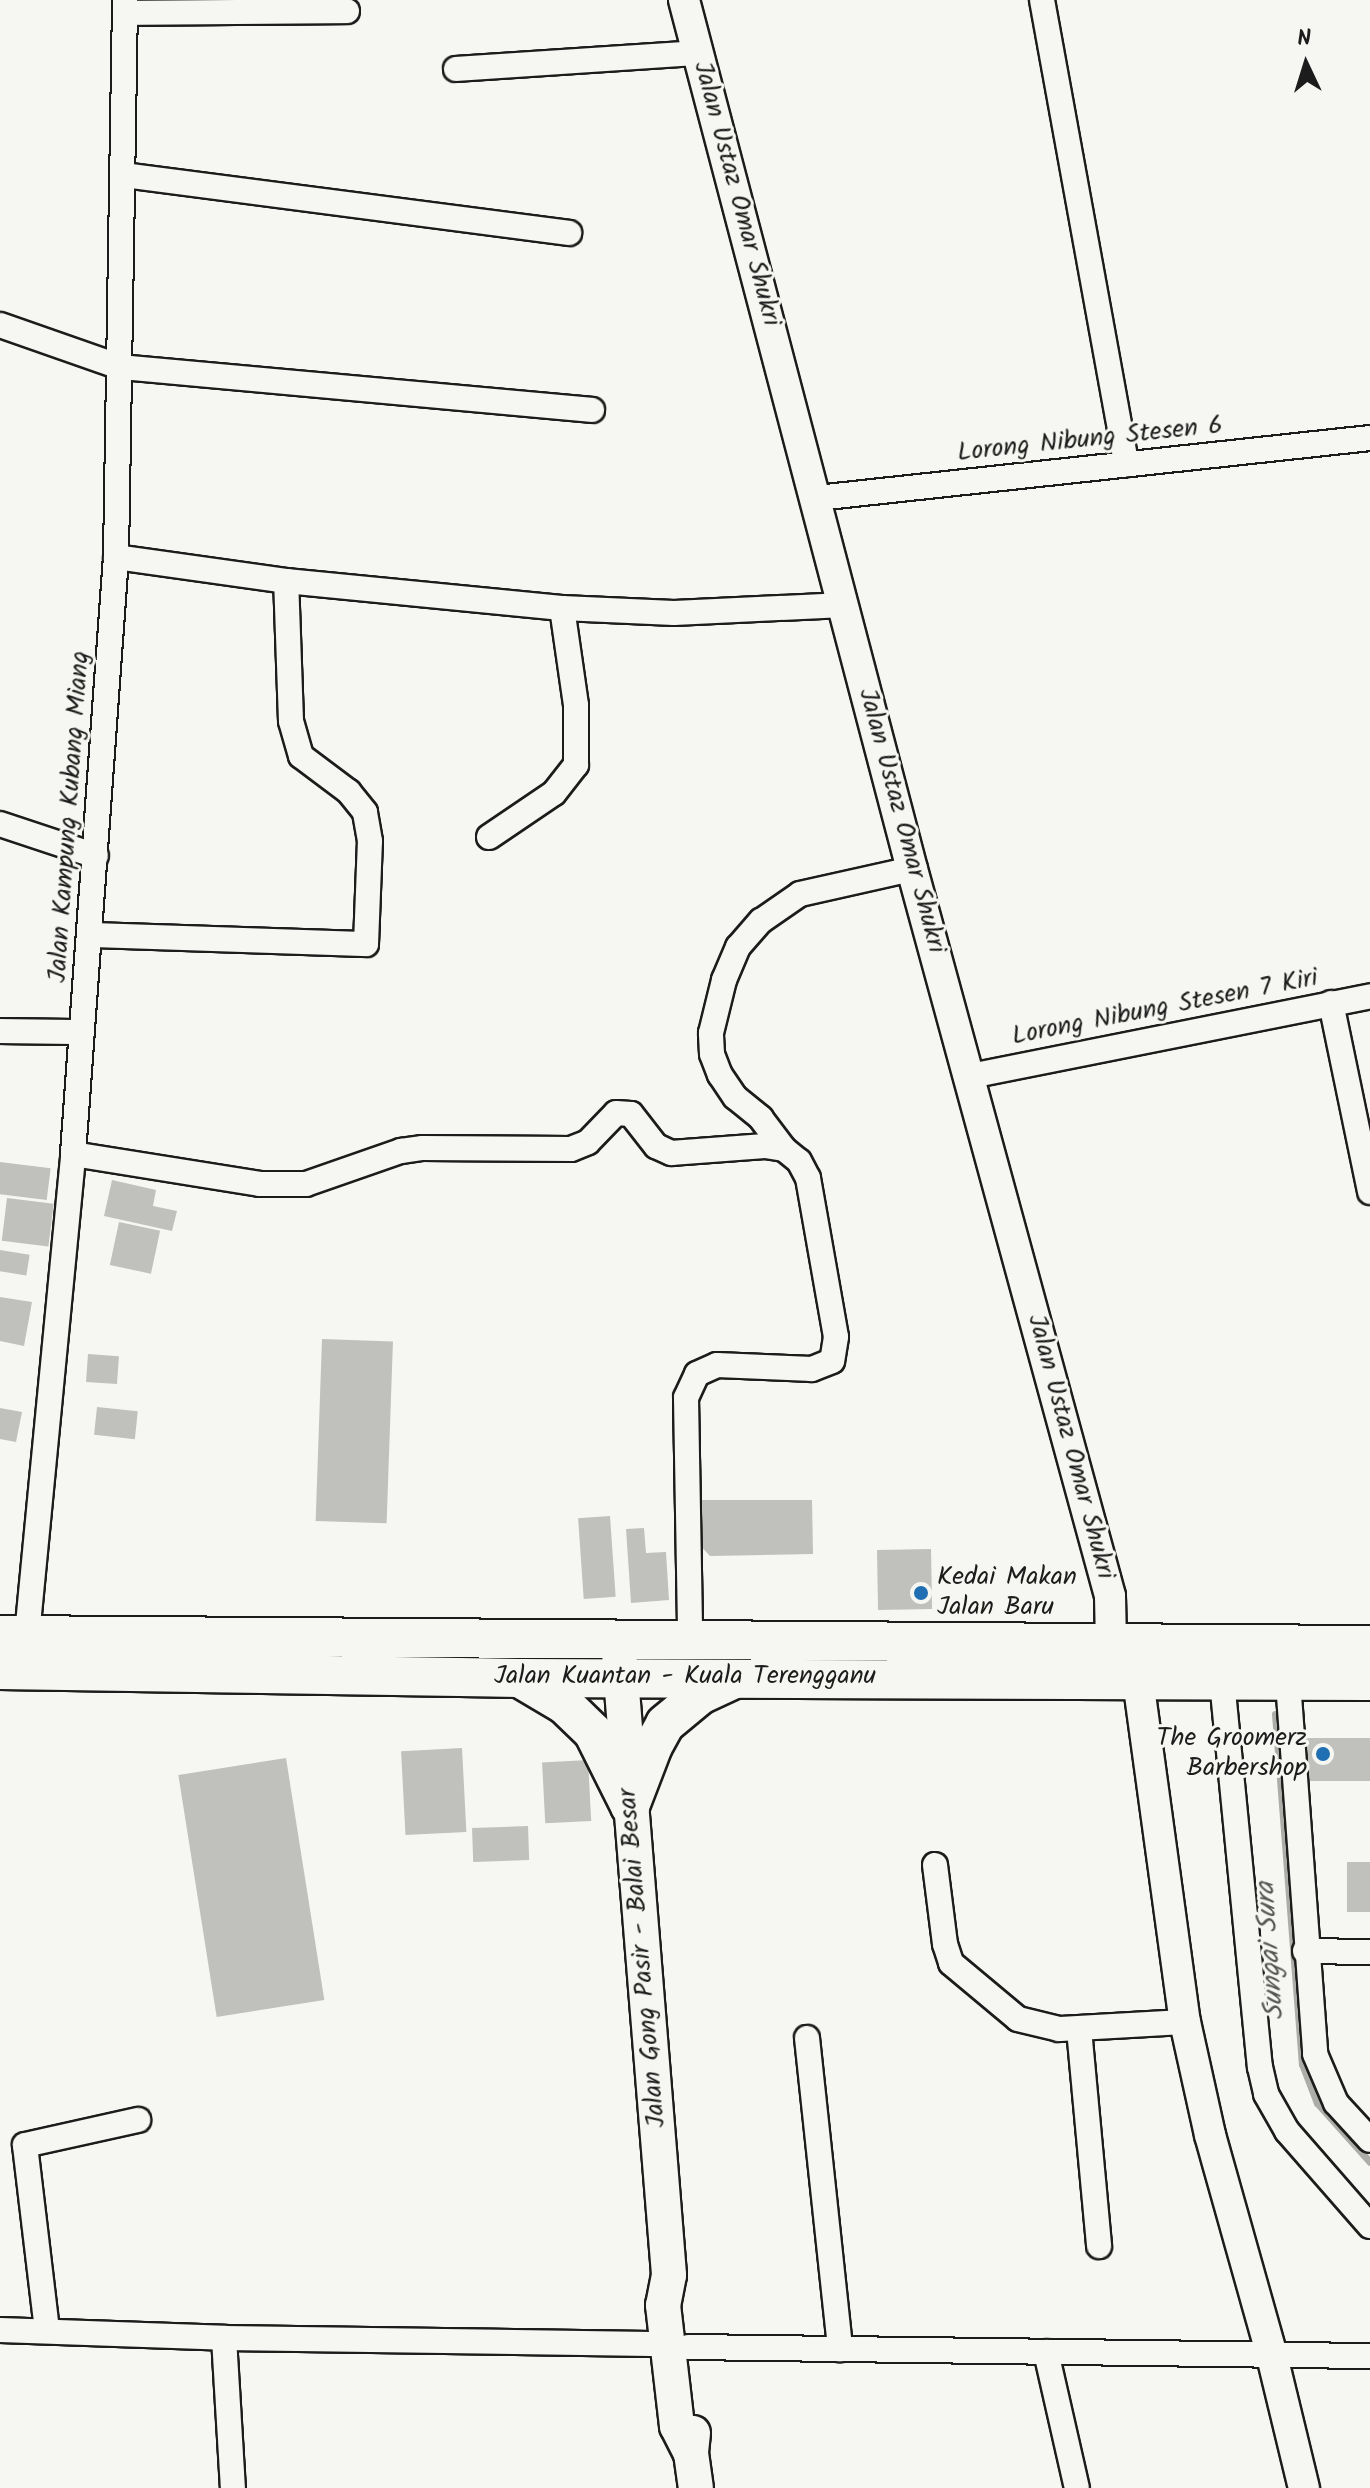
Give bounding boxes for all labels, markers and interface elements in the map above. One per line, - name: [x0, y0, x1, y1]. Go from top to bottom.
- text: N: [1296, 22, 1312, 58]
- north arrow: [1266, 24, 1346, 104]
- street label: Jalan Ustaz Omar Shukri: [686, 58, 786, 330]
- street label: Lorong Nibung Stesen 6: [956, 411, 1224, 469]
- street label: Jalan Kampung Kubang Miang: [43, 650, 97, 984]
- street label: Jalan Ustaz Omar Shukri: [851, 685, 951, 957]
- street label: Lorong Nibung Stesen 7 Kiri: [1009, 963, 1321, 1053]
- street label: Jalan Ustaz Omar Shukri: [1020, 1311, 1120, 1583]
- place label: Kedai Makan Jalan Baru: [937, 1562, 1077, 1624]
- marker: Kedai Makan Jalan Baru: [912, 1584, 930, 1602]
- street label: Jalan Kuantan - Kuala Terengganu: [494, 1661, 876, 1693]
- place label: The Groomerz Barbershop: [1157, 1723, 1307, 1784]
- marker: The Groomerz Barbershop: [1314, 1745, 1332, 1763]
- street label: Jalan Gong Pasir - Balai Besar: [613, 1787, 673, 2129]
- water label: Sungai Sura: [1249, 1881, 1293, 2021]

